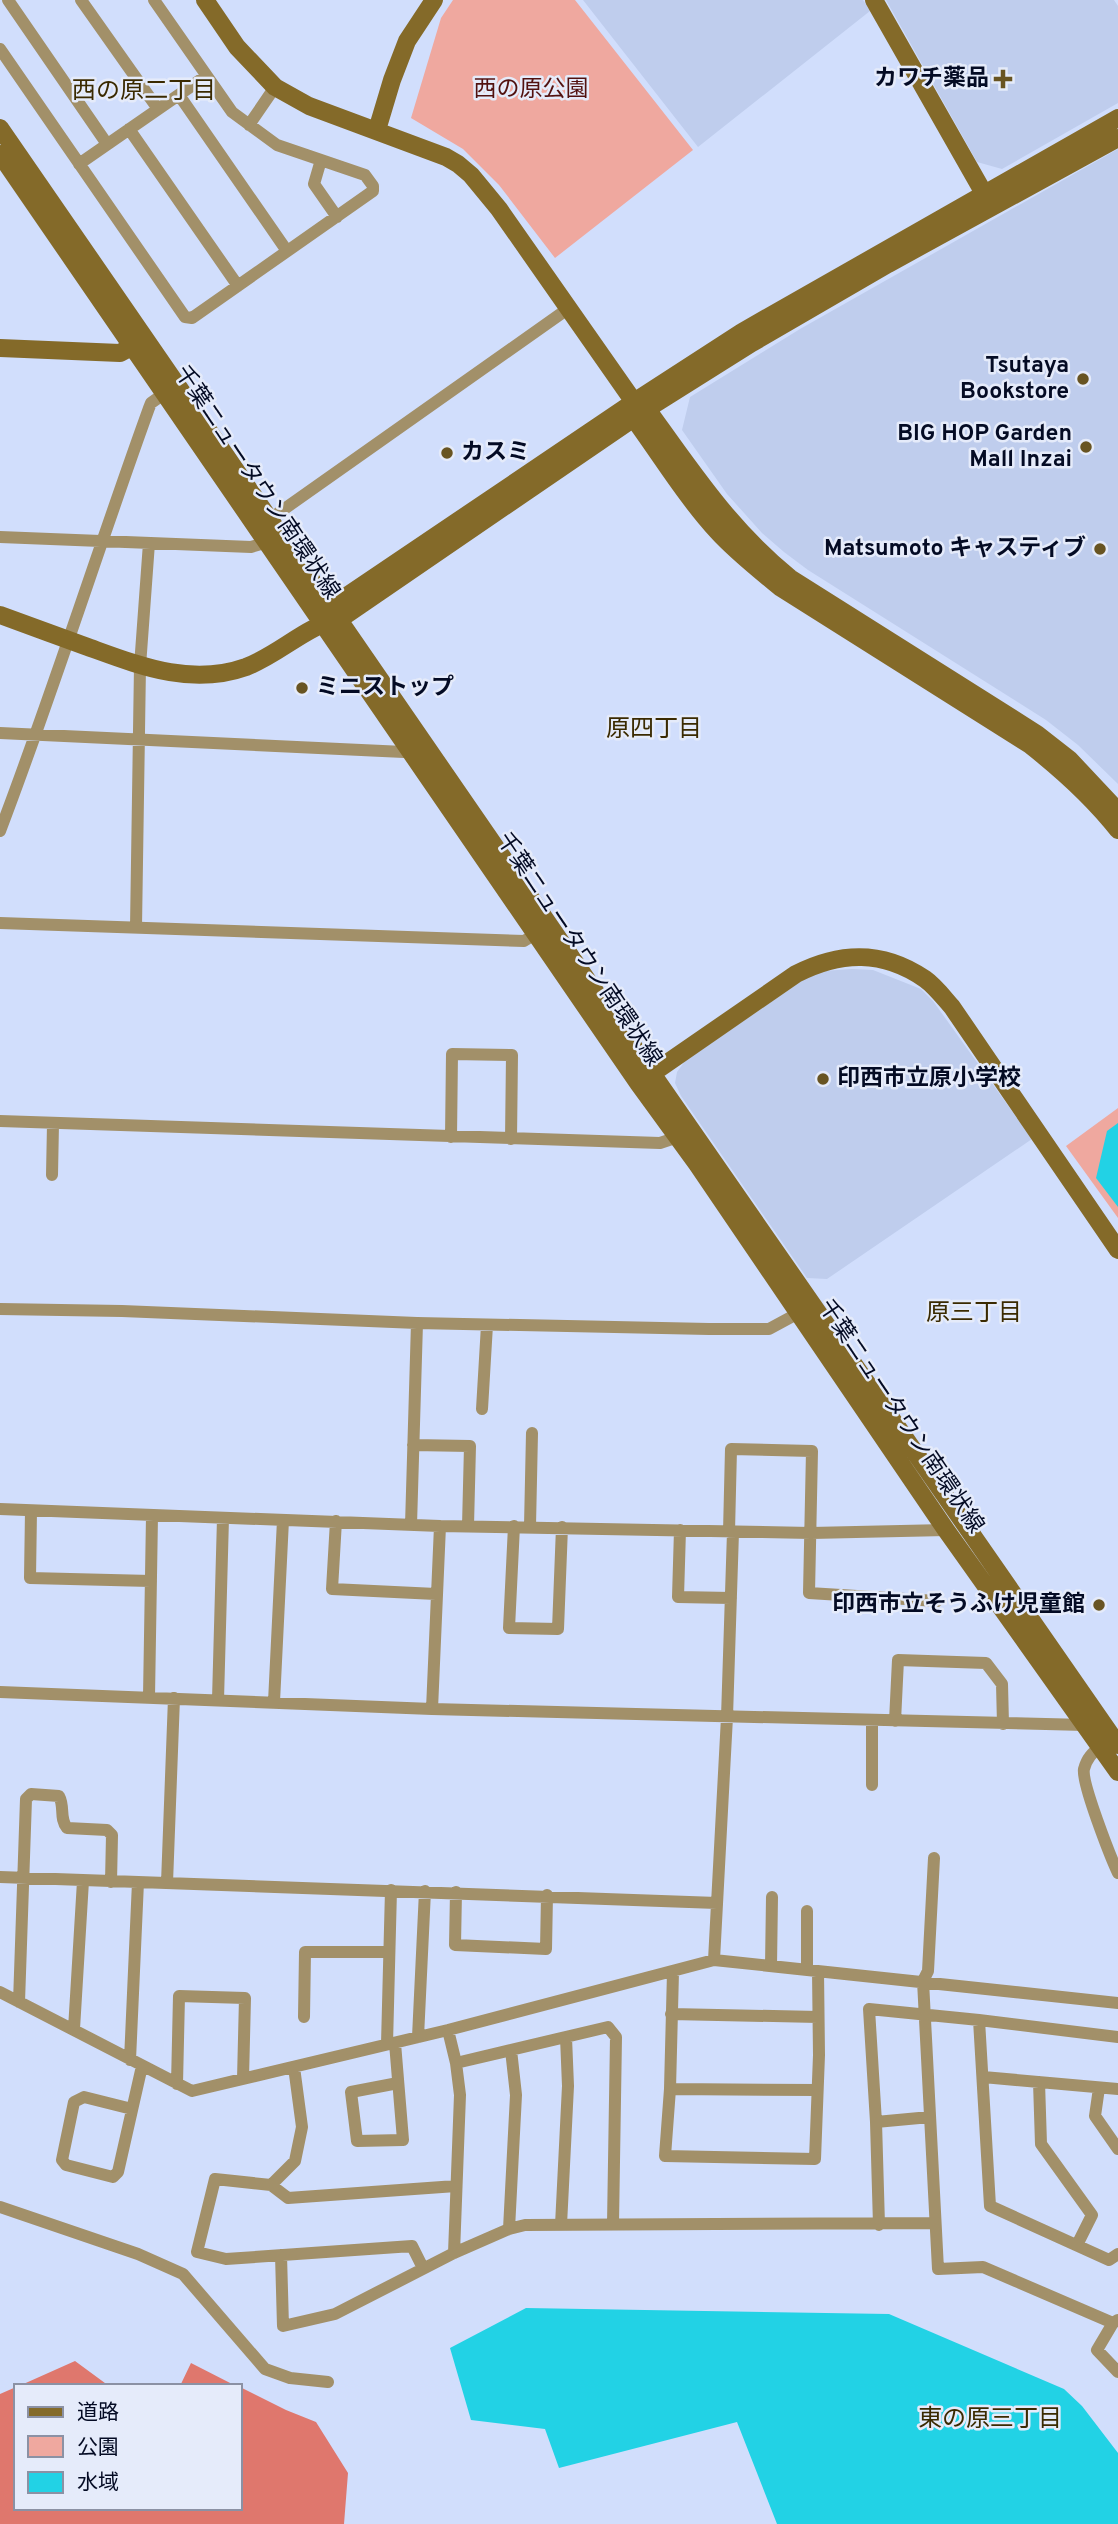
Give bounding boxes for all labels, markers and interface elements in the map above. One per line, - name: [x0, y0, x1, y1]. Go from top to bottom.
- place label: カワチ薬品: [874, 65, 989, 94]
- marker: カワチ薬品: [995, 71, 1011, 87]
- park label: 西の原公園: [474, 76, 589, 105]
- district label: 西の原二丁目: [72, 77, 216, 107]
- place label: Tsutaya Bookstore: [960, 352, 1069, 407]
- street label: 千葉ニュータウン南環状線: [167, 360, 345, 606]
- marker: Tsutaya Bookstore: [1075, 371, 1091, 387]
- place label: BIG HOP Garden Mall Inzai: [897, 420, 1072, 475]
- place label: カスミ: [461, 439, 530, 468]
- marker: BIG HOP Garden Mall Inzai: [1078, 439, 1094, 455]
- marker: カスミ: [439, 445, 455, 461]
- place label: Matsumoto キャスティブ: [824, 535, 1086, 564]
- marker: Matsumoto キャスティブ: [1092, 541, 1108, 557]
- place label: ミニストップ: [316, 674, 454, 703]
- marker: ミニストップ: [294, 680, 310, 696]
- district label: 原四丁目: [606, 715, 702, 745]
- street label: 千葉ニュータウン南環状線: [489, 827, 667, 1073]
- place label: 印西市立原小学校: [837, 1065, 1021, 1094]
- marker: 印西市立原小学校: [815, 1071, 831, 1087]
- street label: 千葉ニュータウン南環状線: [811, 1294, 989, 1540]
- district label: 原三丁目: [926, 1299, 1022, 1329]
- place label: 印西市立そうふけ児童館: [832, 1591, 1085, 1620]
- marker: 印西市立そうふけ児童館: [1091, 1597, 1107, 1613]
- legend: [14, 2384, 242, 2510]
- text: 道路: [77, 2400, 119, 2427]
- district label: 東の原三丁目: [918, 2405, 1062, 2435]
- text: 公園: [77, 2435, 119, 2462]
- text: 水域: [77, 2470, 119, 2497]

